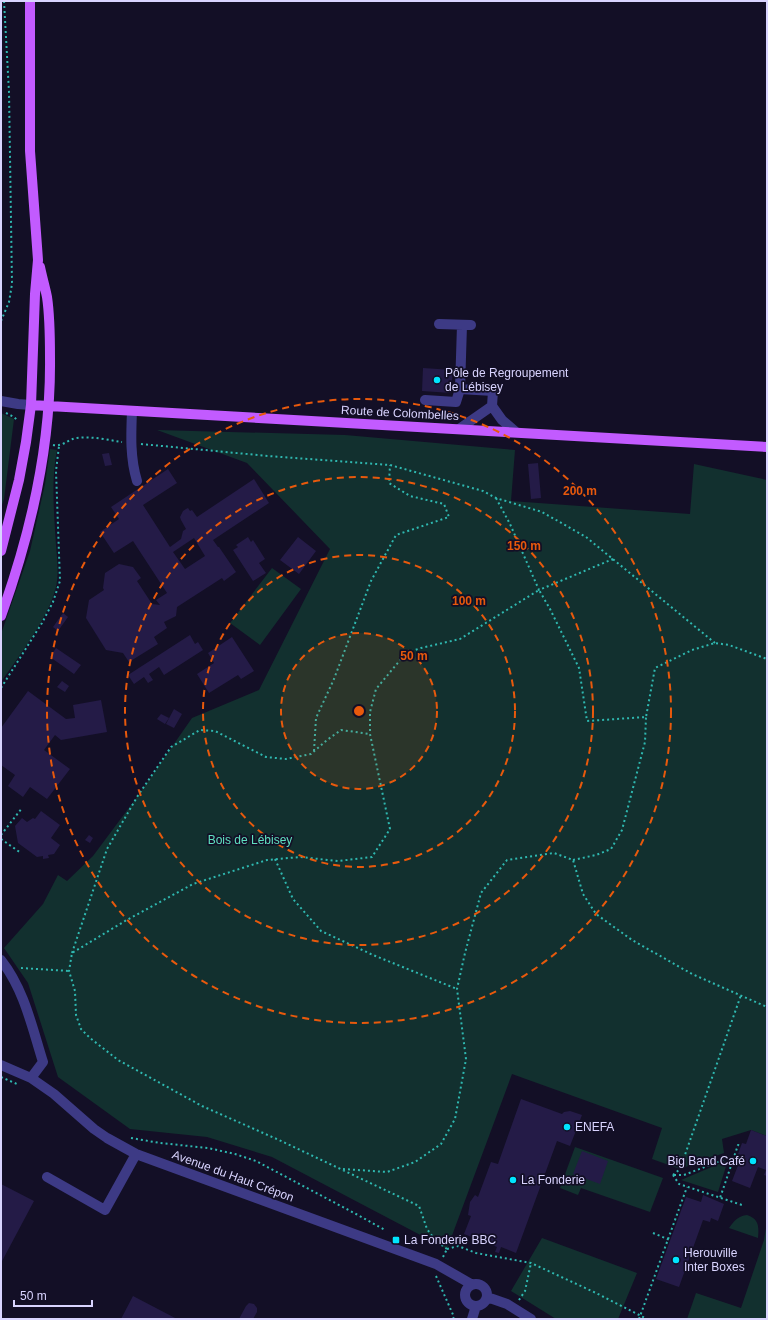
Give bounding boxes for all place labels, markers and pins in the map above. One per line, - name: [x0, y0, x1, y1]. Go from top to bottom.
- place label: Pôle de Regroupement de Lébisey: [445, 366, 569, 394]
- marker: Pôle de Regroupement de Lébisey: [432, 375, 442, 385]
- centre of rings: [352, 704, 366, 718]
- place label: ENEFA: [575, 1120, 614, 1134]
- marker: ENEFA: [562, 1122, 572, 1132]
- place label: Big Band Café: [668, 1154, 745, 1168]
- marker: Big Band Café: [748, 1156, 758, 1166]
- place label: La Fonderie: [521, 1173, 585, 1187]
- marker: La Fonderie: [508, 1175, 518, 1185]
- place label: La Fonderie BBC: [404, 1233, 496, 1247]
- marker: La Fonderie BBC: [391, 1235, 401, 1245]
- place label: Herouville Inter Boxes: [684, 1246, 745, 1274]
- marker: Herouville Inter Boxes: [671, 1255, 681, 1265]

